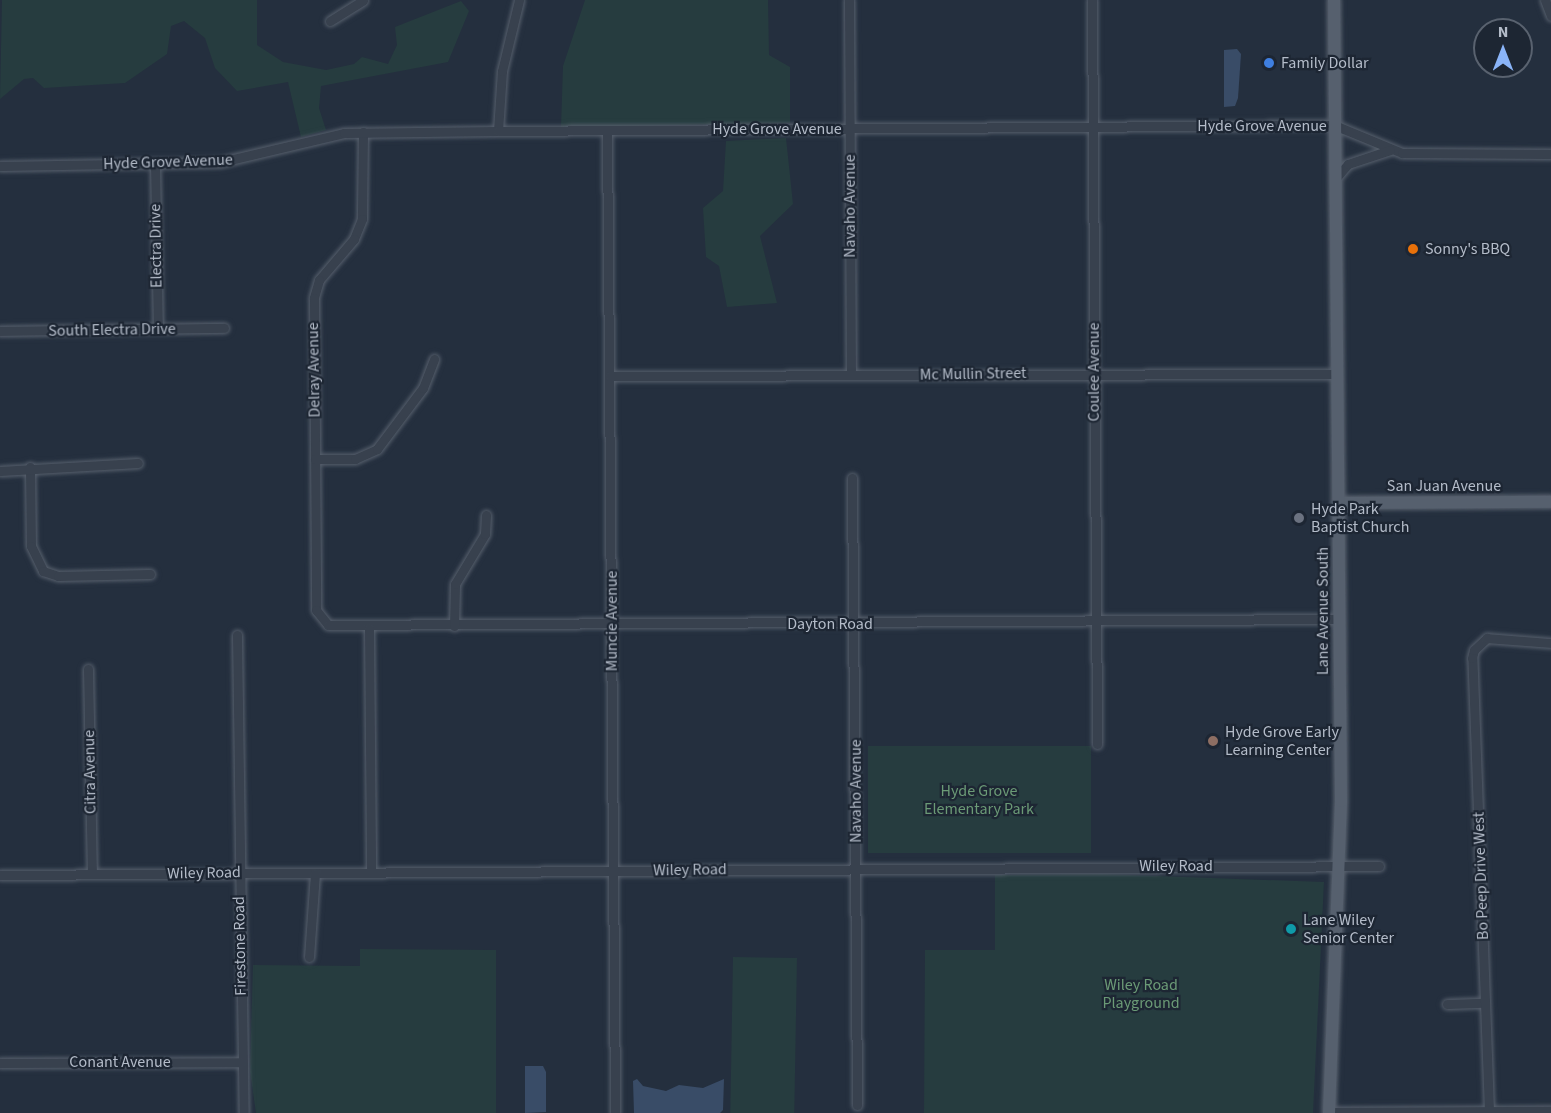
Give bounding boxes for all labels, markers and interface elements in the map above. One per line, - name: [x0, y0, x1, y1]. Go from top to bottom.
- north arrow: [1473, 18, 1533, 78]
- text: N: [1498, 21, 1508, 43]
- place label: Family Dollar: [1281, 53, 1369, 73]
- marker: Family Dollar: [1262, 56, 1276, 70]
- street label: Hyde Grove Avenue: [1197, 116, 1327, 136]
- street label: Hyde Grove Avenue: [712, 119, 842, 139]
- street label: Hyde Grove Avenue: [103, 150, 233, 174]
- street label: Navaho Avenue: [840, 154, 860, 258]
- street label: Electra Drive: [146, 204, 166, 288]
- place label: Sonny's BBQ: [1425, 239, 1510, 259]
- marker: Sonny's BBQ: [1406, 242, 1420, 256]
- street label: South Electra Drive: [48, 319, 176, 341]
- street label: Delray Avenue: [304, 322, 324, 418]
- street label: Coulee Avenue: [1084, 323, 1104, 421]
- street label: Mc Mullin Street: [920, 363, 1026, 385]
- street label: San Juan Avenue: [1387, 476, 1501, 496]
- place label: Hyde Park Baptist Church: [1311, 499, 1409, 537]
- marker: Hyde Park Baptist Church: [1292, 511, 1306, 525]
- street label: Lane Avenue South: [1313, 547, 1333, 675]
- street label: Muncie Avenue: [602, 571, 622, 671]
- street label: Dayton Road: [787, 614, 873, 634]
- place label: Hyde Grove Early Learning Center: [1225, 722, 1339, 760]
- street label: Citra Avenue: [80, 730, 100, 814]
- marker: Hyde Grove Early Learning Center: [1206, 734, 1220, 748]
- street label: Navaho Avenue: [846, 739, 866, 843]
- park label: Hyde Grove Elementary Park: [924, 781, 1034, 819]
- street label: Bo Peep Drive West: [1469, 812, 1493, 940]
- street label: Wiley Road: [1139, 856, 1213, 876]
- street label: Wiley Road: [653, 860, 727, 880]
- street label: Wiley Road: [167, 863, 241, 883]
- street label: Firestone Road: [230, 896, 250, 996]
- place label: Lane Wiley Senior Center: [1303, 910, 1394, 948]
- marker: Lane Wiley Senior Center: [1284, 922, 1298, 936]
- park label: Wiley Road Playground: [1102, 975, 1180, 1013]
- street label: Conant Avenue: [69, 1052, 171, 1072]

